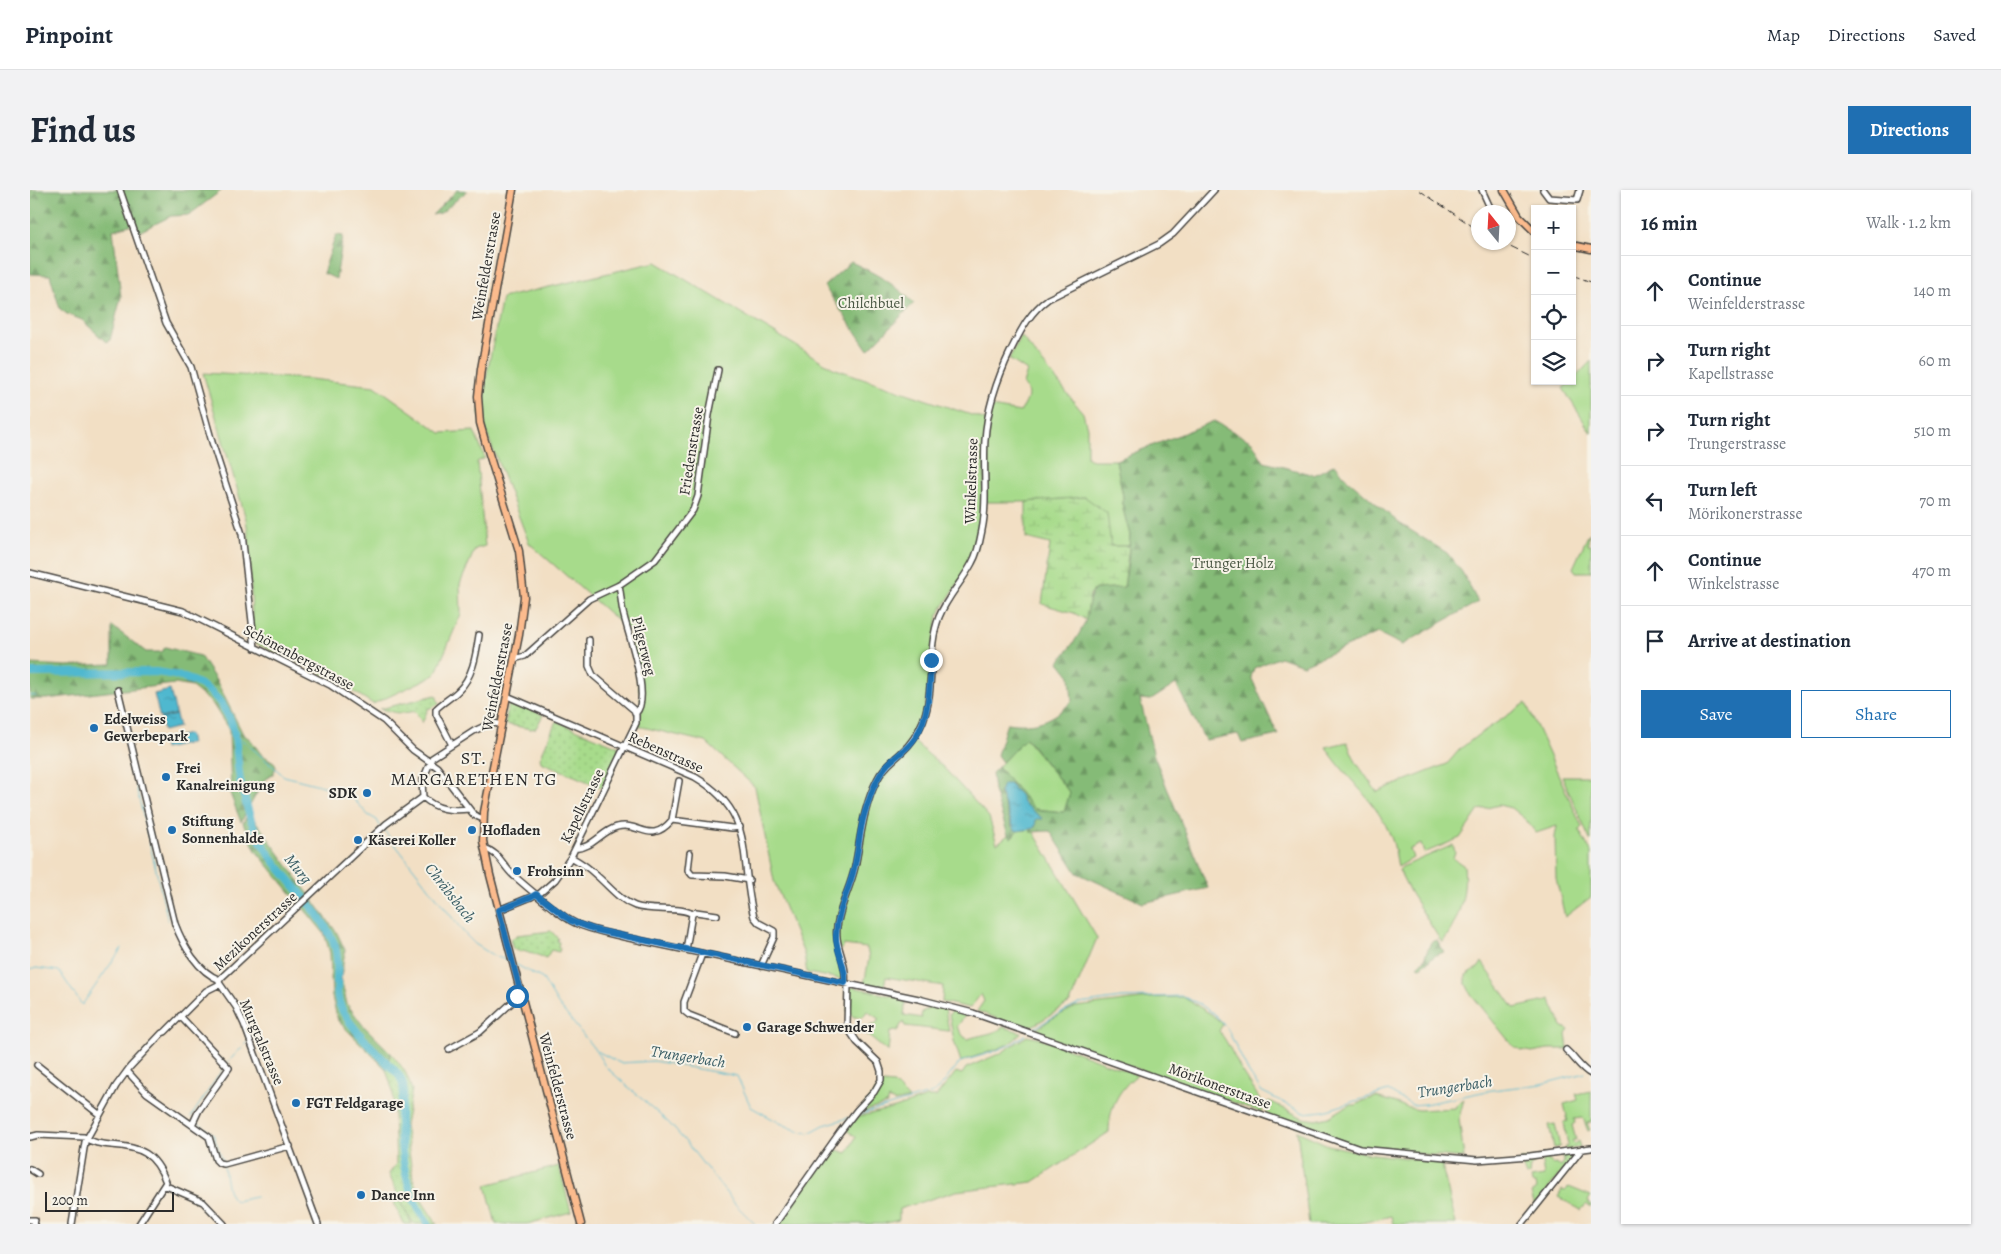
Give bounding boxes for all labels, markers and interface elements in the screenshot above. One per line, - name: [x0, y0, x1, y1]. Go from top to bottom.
- text: Pinpoint: [25, 19, 113, 51]
- text: Map: [1767, 23, 1800, 47]
- text: Directions: [1828, 23, 1905, 47]
- text: Saved: [1933, 23, 1976, 47]
- text: Find us: [30, 106, 136, 154]
- button: Directions: [1848, 106, 1971, 154]
- north arrow: [1471, 205, 1516, 250]
- map controls: [1531, 205, 1576, 385]
- button: +: [1531, 205, 1576, 250]
- text: 16 min: [1641, 209, 1698, 237]
- street label: Weinfelderstrasse: [466, 210, 505, 323]
- text: Walk · 1.2 km: [1866, 212, 1951, 234]
- button: −: [1531, 250, 1576, 295]
- text: Continue: [1688, 267, 1762, 293]
- icon: ahead: [1641, 277, 1669, 305]
- text: 140 m: [1913, 280, 1951, 302]
- park label: Chilchbuel: [838, 293, 904, 313]
- text: Weinfelderstrasse: [1688, 293, 1805, 315]
- button: locate: [1531, 295, 1576, 340]
- text: Turn right: [1688, 337, 1770, 363]
- button: layers: [1531, 340, 1576, 385]
- icon: right: [1641, 347, 1669, 375]
- text: 60 m: [1919, 350, 1951, 372]
- text: Kapellstrasse: [1688, 363, 1774, 385]
- street label: Friedenstrasse: [674, 405, 708, 497]
- text: Turn right: [1688, 407, 1770, 433]
- icon: right: [1641, 417, 1669, 445]
- text: 510 m: [1914, 420, 1951, 442]
- text: Trungerstrasse: [1688, 433, 1786, 455]
- street label: Winkelstrasse: [959, 438, 982, 525]
- text: Turn left: [1688, 477, 1757, 503]
- icon: left: [1641, 487, 1669, 515]
- text: 70 m: [1919, 490, 1951, 512]
- text: Mörikonerstrasse: [1688, 503, 1803, 525]
- text: Continue: [1688, 547, 1762, 573]
- park label: Trunger Holz: [1192, 553, 1274, 573]
- icon: ahead: [1641, 557, 1669, 585]
- text: 470 m: [1912, 560, 1951, 582]
- text: Winkelstrasse: [1688, 573, 1779, 595]
- street label: Pilgerweg: [627, 614, 661, 678]
- street label: Schönenbergstrasse: [240, 619, 358, 695]
- street label: Weinfelderstrasse: [477, 621, 517, 734]
- icon: arrive: [1641, 627, 1669, 655]
- text: Arrive at destination: [1688, 628, 1851, 654]
- route end: [920, 649, 943, 672]
- button: Save: [1641, 690, 1791, 738]
- button: Share: [1801, 690, 1951, 738]
- place label: Edelweiss Gewerbepark: [104, 709, 188, 746]
- marker: Edelweiss Gewerbepark: [88, 722, 100, 734]
- street label: Rebenstrasse: [625, 727, 707, 778]
- district label: ST. MARGARETHEN TG: [391, 746, 557, 791]
- place label: Frei Kanalreinigung: [176, 758, 275, 795]
- street label: Kapellstrasse: [555, 765, 609, 847]
- marker: Frei Kanalreinigung: [160, 771, 172, 783]
- place label: SDK: [329, 783, 357, 803]
- marker: SDK: [361, 787, 373, 799]
- place label: Stiftung Sonnenhalde: [182, 811, 264, 848]
- place label: Hofladen: [482, 820, 541, 840]
- marker: Stiftung Sonnenhalde: [166, 824, 178, 836]
- marker: Hofladen: [466, 824, 478, 836]
- place label: Käserei Koller: [368, 830, 456, 850]
- marker: Käserei Koller: [352, 834, 364, 846]
- water label: Murg: [279, 849, 317, 889]
- water label: Chräbsbach: [420, 858, 481, 928]
- place label: Frohsinn: [527, 861, 584, 881]
- marker: Frohsinn: [511, 865, 523, 877]
- street label: Mezikonerstrasse: [209, 887, 301, 975]
- route start: [506, 985, 529, 1008]
- street label: Murgtalstrasse: [235, 996, 289, 1088]
- place label: Garage Schwender: [757, 1017, 874, 1037]
- marker: Garage Schwender: [741, 1021, 753, 1033]
- street label: Weinfelderstrasse: [534, 1029, 582, 1142]
- water label: Trungerbach: [649, 1040, 727, 1074]
- street label: Mörikonerstrasse: [1166, 1058, 1274, 1114]
- water label: Trungerbach: [1416, 1070, 1494, 1104]
- place label: FGT Feldgarage: [306, 1093, 403, 1113]
- marker: FGT Feldgarage: [290, 1097, 302, 1109]
- place label: Dance Inn: [371, 1185, 436, 1205]
- scale bar: [45, 1189, 174, 1212]
- marker: Dance Inn: [355, 1189, 367, 1201]
- text: 200 m: [52, 1191, 88, 1210]

